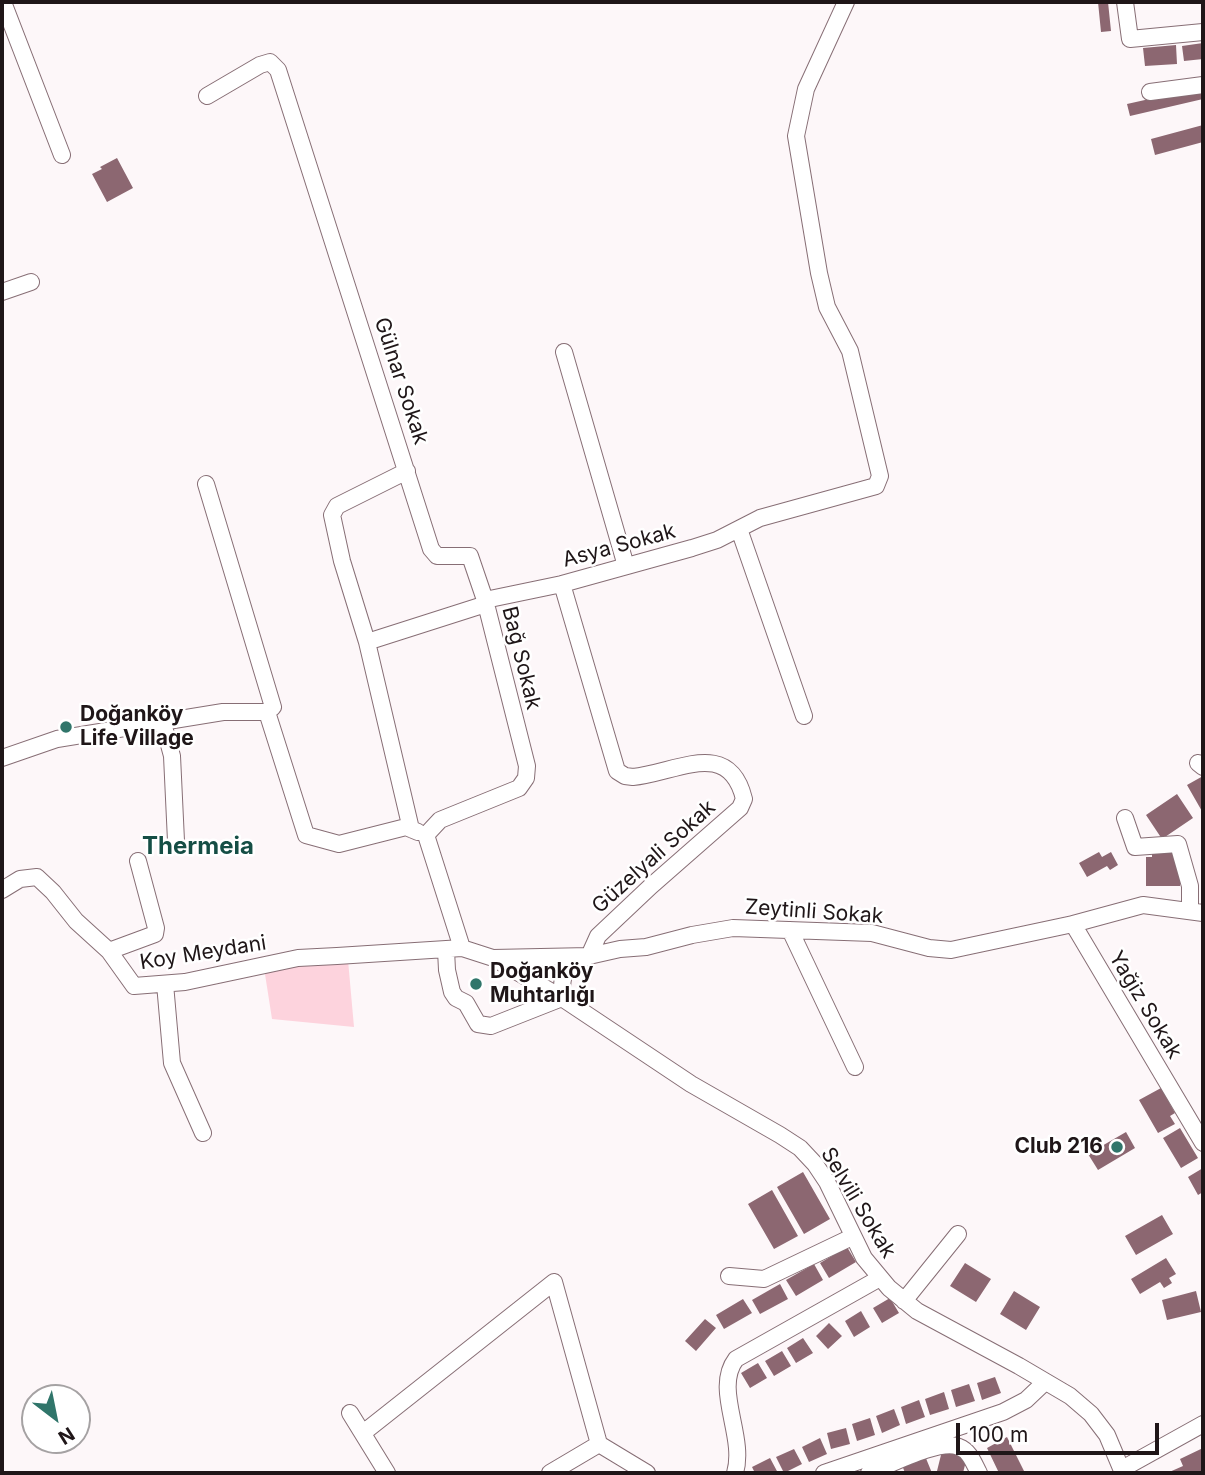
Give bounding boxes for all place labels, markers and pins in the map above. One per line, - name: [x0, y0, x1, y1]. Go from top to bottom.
- place label: Doğanköy Life Village: [80, 702, 194, 752]
- marker: Doğanköy Life Village: [58, 719, 74, 735]
- place label: Doğanköy Muhtarlığı: [490, 959, 595, 1009]
- marker: Doğanköy Muhtarlığı: [468, 976, 484, 992]
- place label: Club 216: [1015, 1134, 1103, 1160]
- marker: Club 216: [1109, 1139, 1125, 1155]

